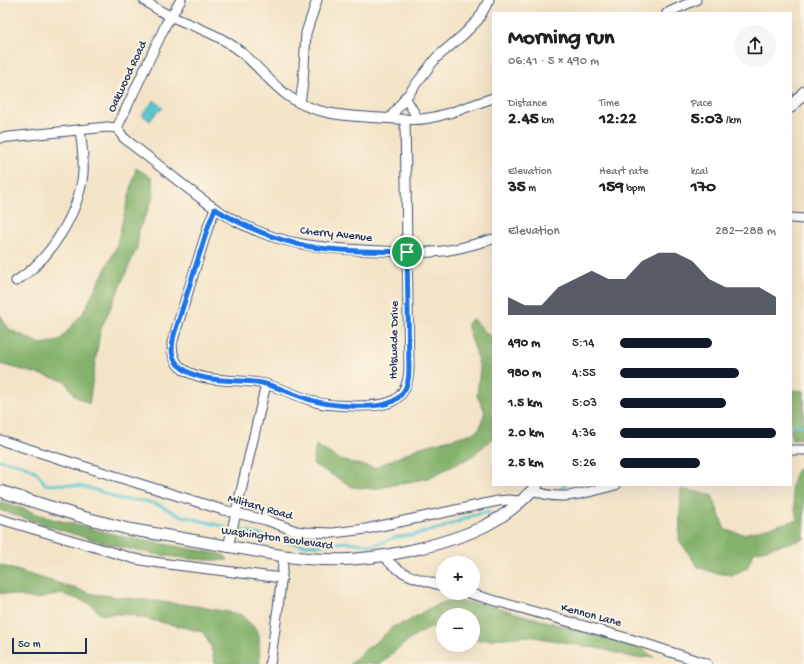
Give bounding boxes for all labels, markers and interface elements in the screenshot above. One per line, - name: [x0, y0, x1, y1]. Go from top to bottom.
- button: share: [734, 25, 776, 67]
- text: Morning run: [508, 26, 614, 52]
- street label: Oakwood Road: [105, 38, 151, 115]
- text: 06:41 · 5 × 490 m: [508, 54, 599, 69]
- text: Distance: [508, 98, 547, 110]
- text: Time: [599, 98, 619, 110]
- text: Pace: [691, 98, 712, 110]
- text: 2.45: [508, 110, 539, 130]
- text: 12:22: [599, 110, 637, 130]
- text: 5:03: [691, 110, 723, 130]
- text: km: [539, 115, 554, 127]
- text: /km: [723, 115, 741, 127]
- text: Elevation: [508, 166, 552, 178]
- text: Heart rate: [599, 166, 649, 178]
- text: kcal: [691, 166, 708, 178]
- text: 35: [508, 178, 526, 198]
- text: 159: [599, 178, 624, 198]
- text: 170: [691, 178, 716, 198]
- text: m: [526, 183, 536, 195]
- text: bpm: [624, 183, 645, 195]
- street label: Cherry Avenue: [299, 224, 374, 246]
- text: Elevation: [508, 224, 560, 239]
- text: 282–288 m: [715, 224, 776, 239]
- pin: [390, 235, 424, 269]
- icon: arrive: [396, 241, 418, 263]
- street label: Holswade Drive: [387, 300, 403, 379]
- text: 490 m: [508, 336, 540, 351]
- text: 5:14: [572, 336, 594, 351]
- text: 980 m: [508, 366, 541, 381]
- text: 4:55: [572, 366, 596, 381]
- text: 1.5 km: [508, 396, 542, 411]
- text: 5:03: [572, 396, 597, 411]
- text: 2.0 km: [508, 426, 544, 441]
- text: 4:36: [572, 426, 596, 441]
- text: 2.5 km: [508, 456, 543, 471]
- text: 5:26: [572, 456, 596, 471]
- street label: Military Road: [226, 492, 295, 524]
- street label: Washington Boulevard: [220, 524, 335, 554]
- map controls: [436, 556, 480, 652]
- button: +: [436, 556, 480, 600]
- street label: Kennon Lane: [559, 601, 623, 631]
- button: −: [436, 608, 480, 652]
- scale bar: [12, 636, 87, 655]
- text: 50 m: [18, 639, 40, 651]

